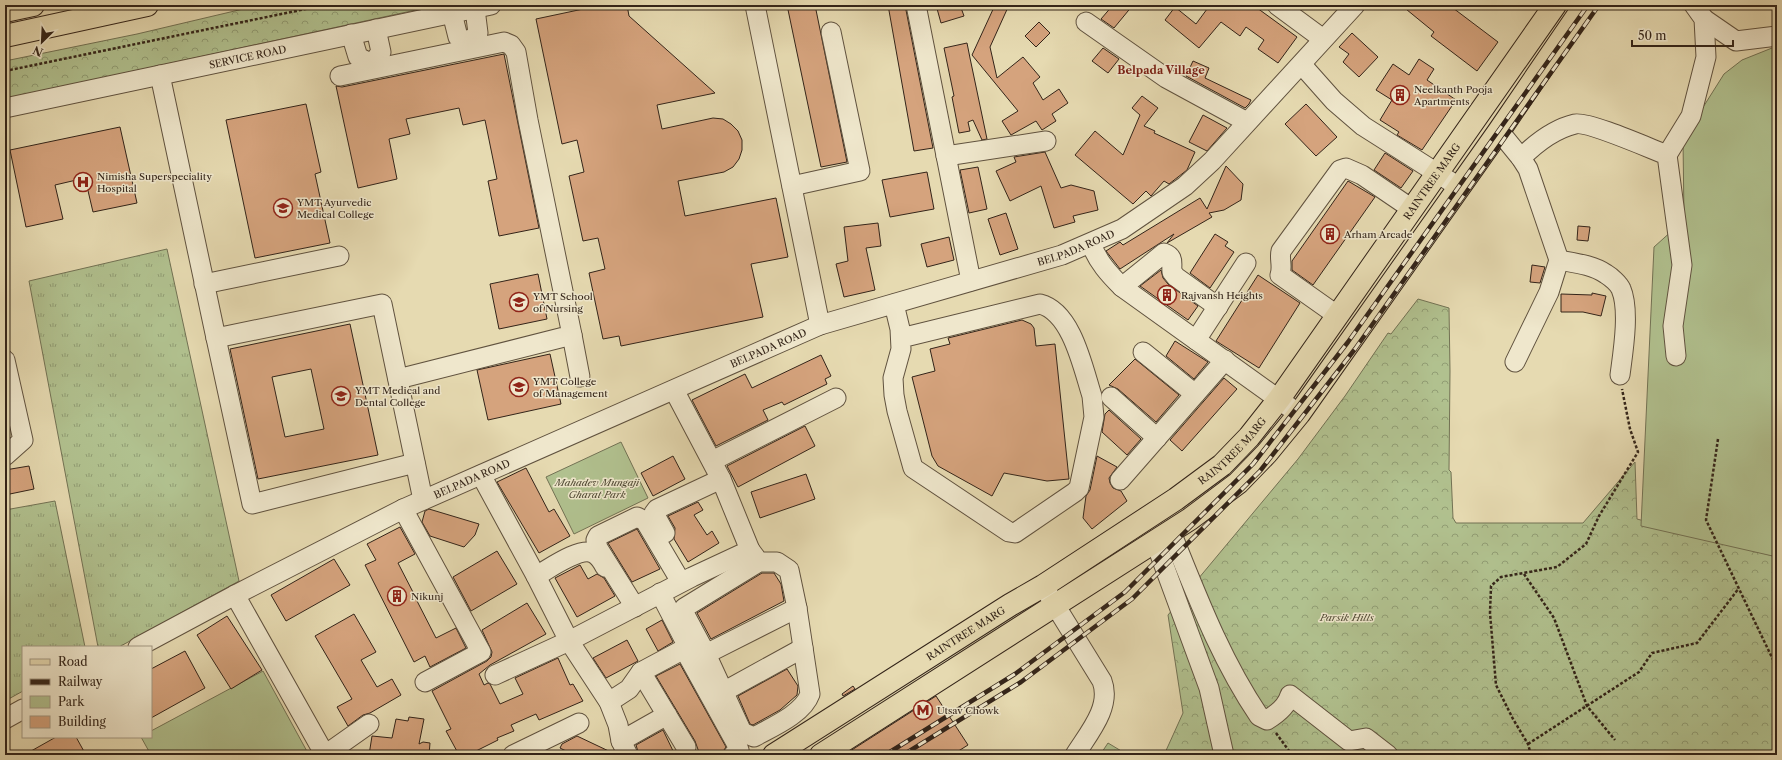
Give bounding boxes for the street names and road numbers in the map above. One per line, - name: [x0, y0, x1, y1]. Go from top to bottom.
- street label: SERVICE ROAD: [208, 43, 288, 72]
- street label: RAINTREE MARG: [1401, 141, 1463, 222]
- street label: BELPADA ROAD: [1036, 227, 1117, 269]
- street label: BELPADA ROAD: [728, 326, 809, 371]
- street label: RAINTREE MARG: [1196, 415, 1269, 487]
- street label: BELPADA ROAD: [432, 457, 512, 502]
- street label: RAINTREE MARG: [924, 604, 1008, 664]

